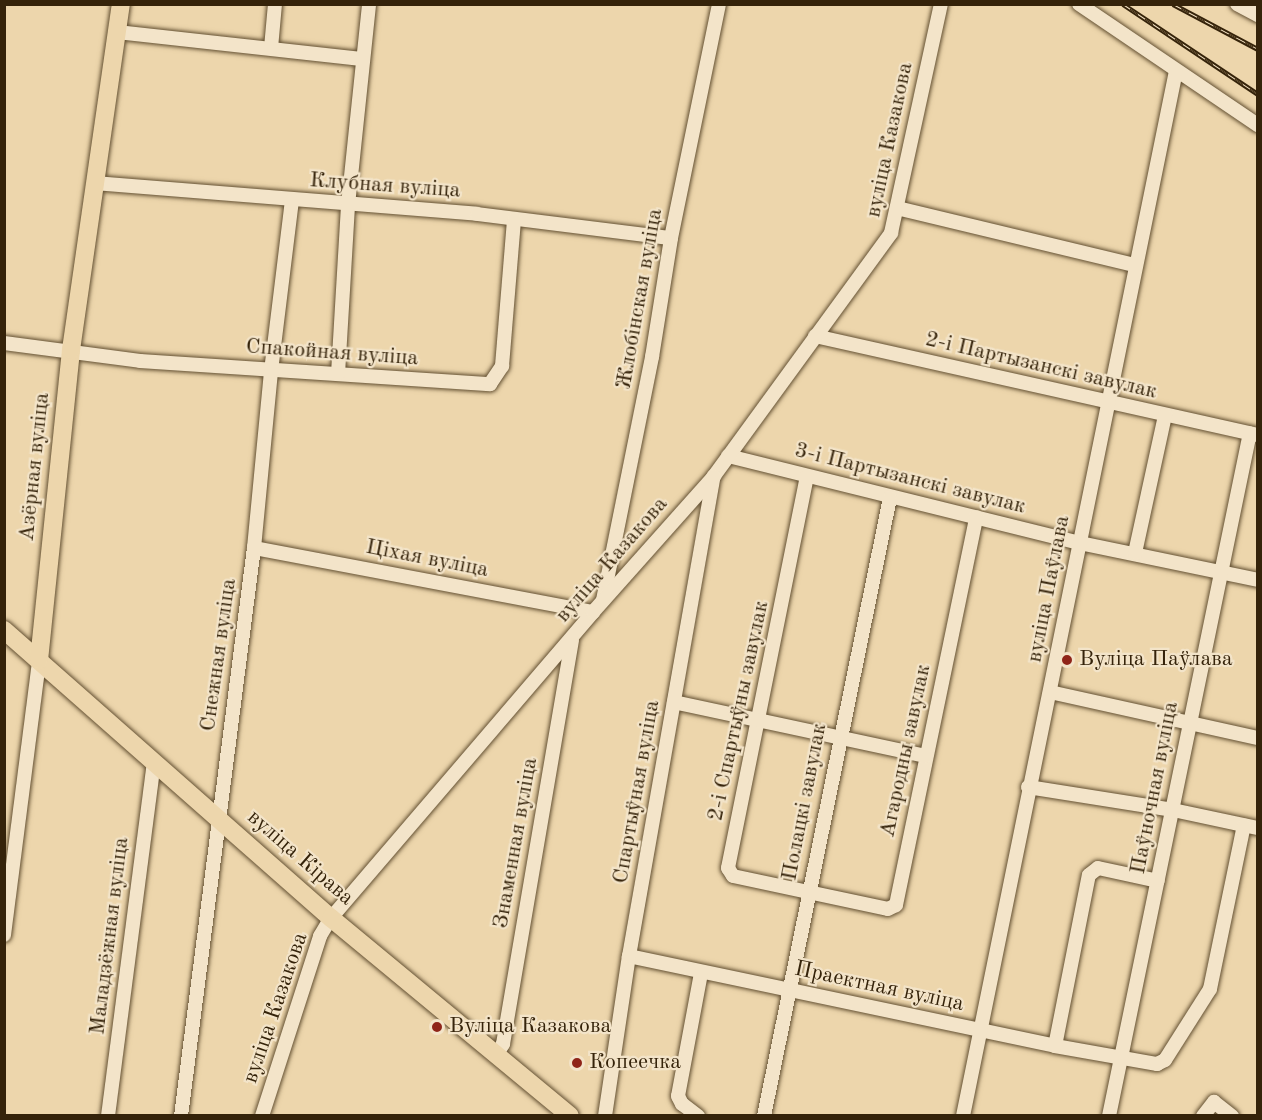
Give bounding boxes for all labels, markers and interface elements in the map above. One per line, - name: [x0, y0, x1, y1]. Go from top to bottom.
- street label: вуліца Казакова: [861, 60, 919, 220]
- street label: Клубная вуліца: [309, 168, 461, 204]
- street label: Жлобінская вуліца: [611, 207, 669, 391]
- street label: 2-і Партызанскі завулак: [923, 326, 1159, 406]
- street label: Спакойная вуліца: [245, 334, 419, 372]
- street label: Азёрная вуліца: [14, 391, 56, 543]
- street label: 3-і Партызанскі завулак: [792, 438, 1028, 520]
- street label: вуліца Казакова: [550, 492, 674, 628]
- street label: вуліца Паўлава: [1022, 513, 1076, 665]
- street label: Ціхая вуліца: [363, 534, 491, 584]
- street label: Снежная вуліца: [195, 577, 243, 733]
- street label: 2-і Спартыўны завулак: [703, 598, 775, 824]
- place label: Вуліца Паўлава: [1079, 647, 1233, 673]
- marker: Вуліца Паўлава: [1060, 653, 1074, 667]
- street label: Агародны завулак: [875, 662, 937, 840]
- street label: Спартыўная вуліца: [608, 698, 666, 886]
- street label: Паўночная вуліца: [1125, 699, 1185, 877]
- street label: Полацкі завулак: [777, 721, 833, 883]
- street label: Знаменная вуліца: [488, 756, 544, 930]
- street label: вуліца Кірава: [241, 804, 359, 912]
- street label: Маладзёжная вуліца: [85, 836, 135, 1036]
- street label: вуліца Казакова: [238, 929, 314, 1087]
- street label: Праектная вуліца: [792, 956, 966, 1018]
- place label: Вуліца Казакова: [449, 1014, 611, 1040]
- marker: Вуліца Казакова: [430, 1020, 444, 1034]
- place label: Копеечка: [589, 1050, 681, 1076]
- marker: Копеечка: [570, 1056, 584, 1070]

